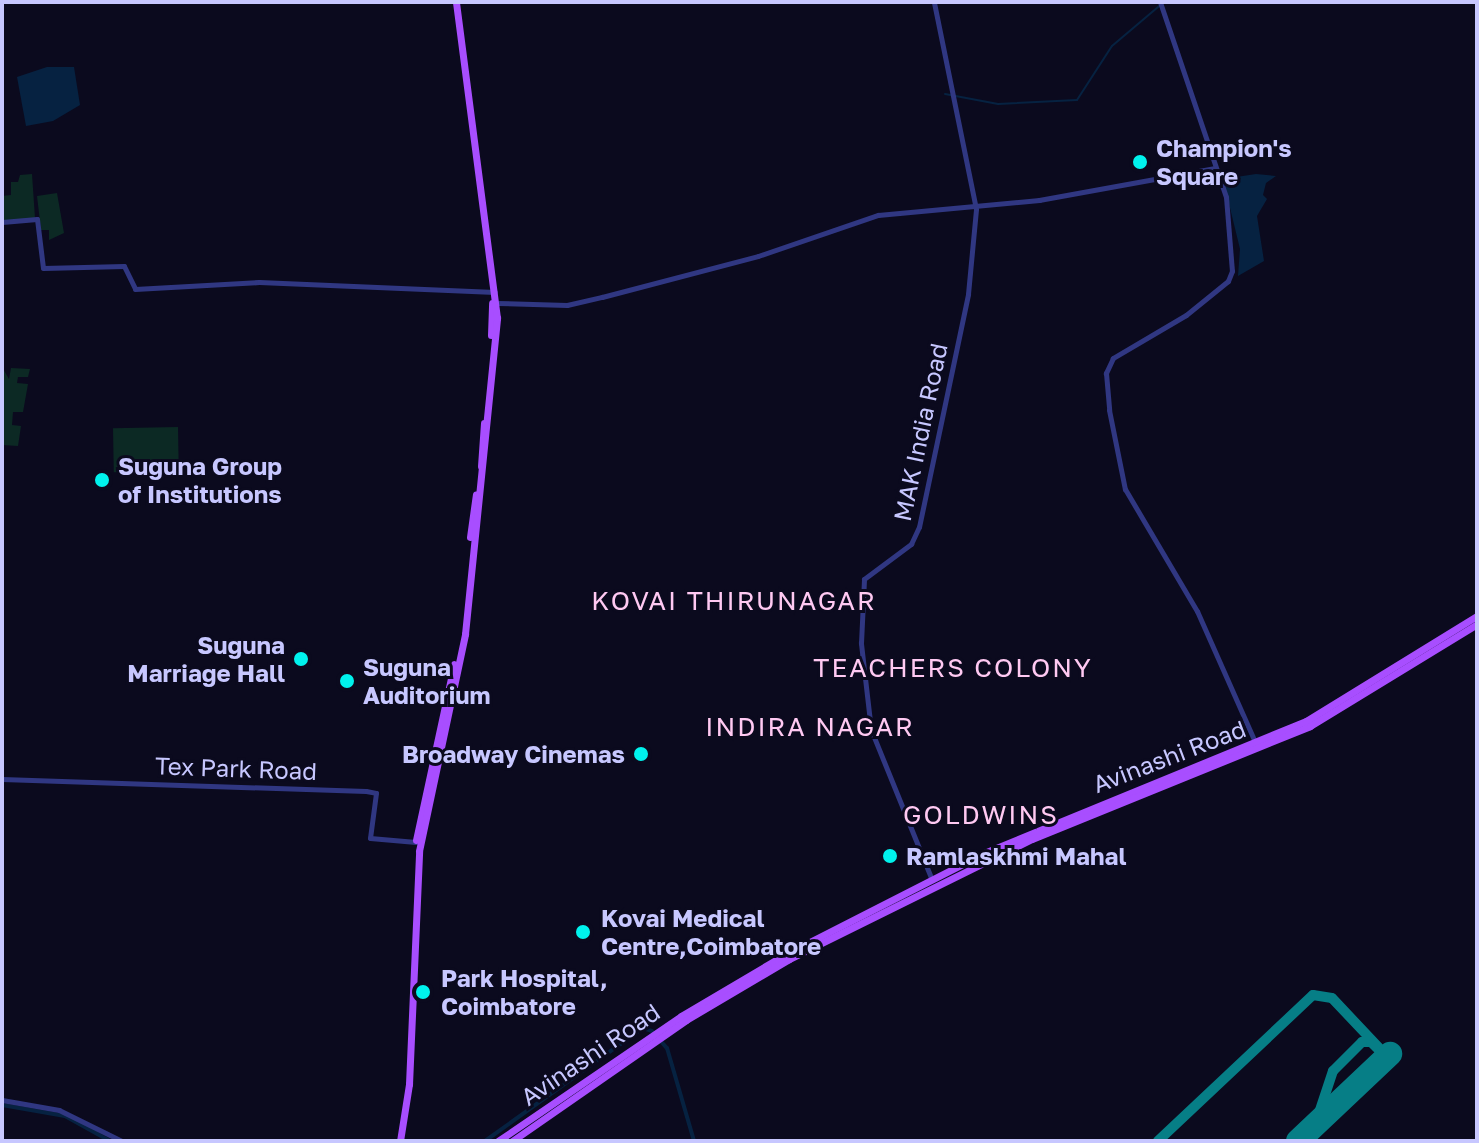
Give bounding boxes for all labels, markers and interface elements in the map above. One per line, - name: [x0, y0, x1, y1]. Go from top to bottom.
- place label: Champion's Square: [1156, 134, 1292, 190]
- marker: Champion's Square: [1131, 153, 1149, 171]
- street label: MAK India Road: [887, 340, 953, 524]
- place label: Suguna Group of Institutions: [118, 452, 282, 508]
- marker: Suguna Group of Institutions: [93, 471, 111, 489]
- district label: KOVAI THIRUNAGAR: [591, 585, 877, 617]
- place label: Suguna Marriage Hall: [127, 631, 285, 687]
- marker: Suguna Marriage Hall: [292, 650, 310, 668]
- district label: TEACHERS COLONY: [813, 652, 1093, 684]
- place label: Suguna Auditorium: [363, 653, 491, 709]
- marker: Suguna Auditorium: [338, 672, 356, 690]
- district label: INDIRA NAGAR: [705, 711, 915, 743]
- street label: Avinashi Road: [1088, 714, 1250, 798]
- place label: Broadway Cinemas: [402, 740, 625, 768]
- marker: Broadway Cinemas: [632, 745, 650, 763]
- street label: Tex Park Road: [154, 751, 318, 785]
- district label: GOLDWINS: [903, 799, 1059, 831]
- place label: Ramlaskhmi Mahal: [906, 842, 1126, 870]
- marker: Ramlaskhmi Mahal: [881, 847, 899, 865]
- place label: Kovai Medical Centre,Coimbatore: [601, 904, 821, 960]
- marker: Kovai Medical Centre,Coimbatore: [572, 921, 594, 943]
- place label: Park Hospital, Coimbatore: [441, 964, 608, 1020]
- marker: Park Hospital, Coimbatore: [412, 981, 434, 1003]
- street label: Avinashi Road: [515, 997, 665, 1111]

